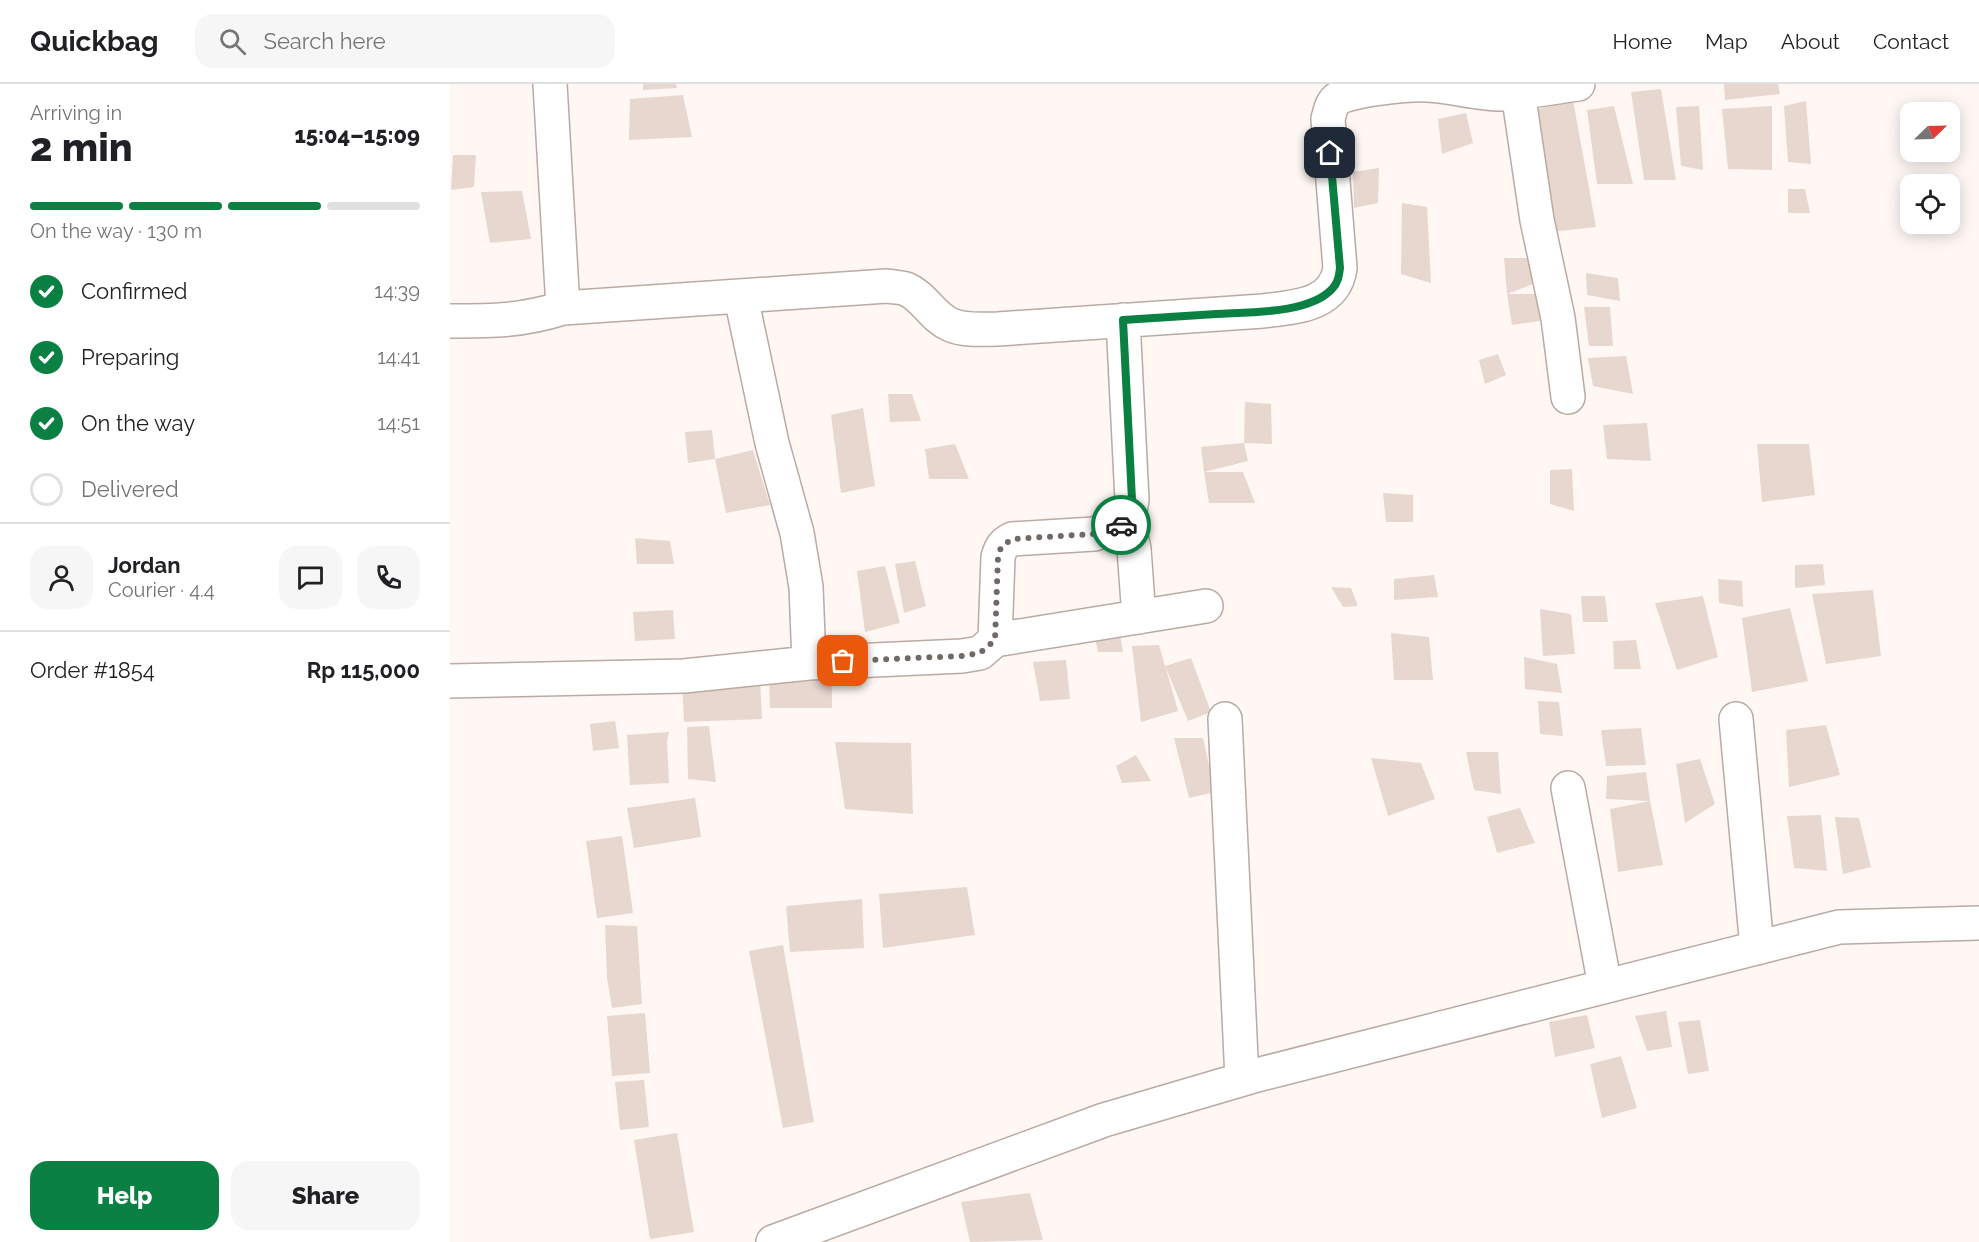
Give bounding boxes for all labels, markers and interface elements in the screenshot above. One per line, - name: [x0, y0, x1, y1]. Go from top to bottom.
- search box: [195, 14, 615, 68]
- text: Quickbag: [30, 25, 159, 58]
- icon: search: [216, 25, 249, 58]
- text: Search here: [264, 28, 386, 54]
- text: Home: [1613, 29, 1672, 54]
- text: Map: [1705, 29, 1748, 54]
- text: About: [1781, 29, 1840, 54]
- text: Contact: [1873, 29, 1949, 54]
- text: Arriving in: [30, 101, 122, 125]
- north arrow: [1900, 102, 1960, 162]
- map controls: [1900, 102, 1960, 234]
- text: 15:04–15:09: [294, 122, 420, 148]
- text: 2 min: [30, 124, 133, 170]
- pin: [1304, 127, 1355, 178]
- icon: home: [1313, 136, 1346, 169]
- button: locate: [1900, 174, 1960, 234]
- text: On the way · 130 m: [30, 219, 202, 243]
- icon: check: [30, 275, 63, 308]
- text: Confirmed: [81, 278, 188, 304]
- text: 14:39: [374, 279, 420, 303]
- icon: check: [30, 341, 63, 374]
- text: Preparing: [81, 344, 179, 370]
- text: 14:41: [377, 345, 420, 369]
- icon: check: [30, 407, 63, 440]
- text: On the way: [81, 410, 195, 436]
- text: 14:51: [377, 411, 420, 435]
- text: Delivered: [81, 476, 179, 502]
- courier: [1091, 495, 1151, 555]
- icon: car: [1105, 509, 1138, 542]
- button: person: [30, 546, 93, 609]
- button: chat: [279, 546, 342, 609]
- button: phone: [357, 546, 420, 609]
- text: Jordan: [108, 552, 180, 578]
- text: Courier · 4.4: [108, 578, 215, 602]
- pin: [817, 635, 868, 686]
- icon: bag: [826, 644, 859, 677]
- text: Order #1854: [30, 657, 155, 683]
- text: Rp 115,000: [307, 657, 420, 683]
- button: Help: [30, 1161, 219, 1230]
- button: Share: [231, 1161, 420, 1230]

